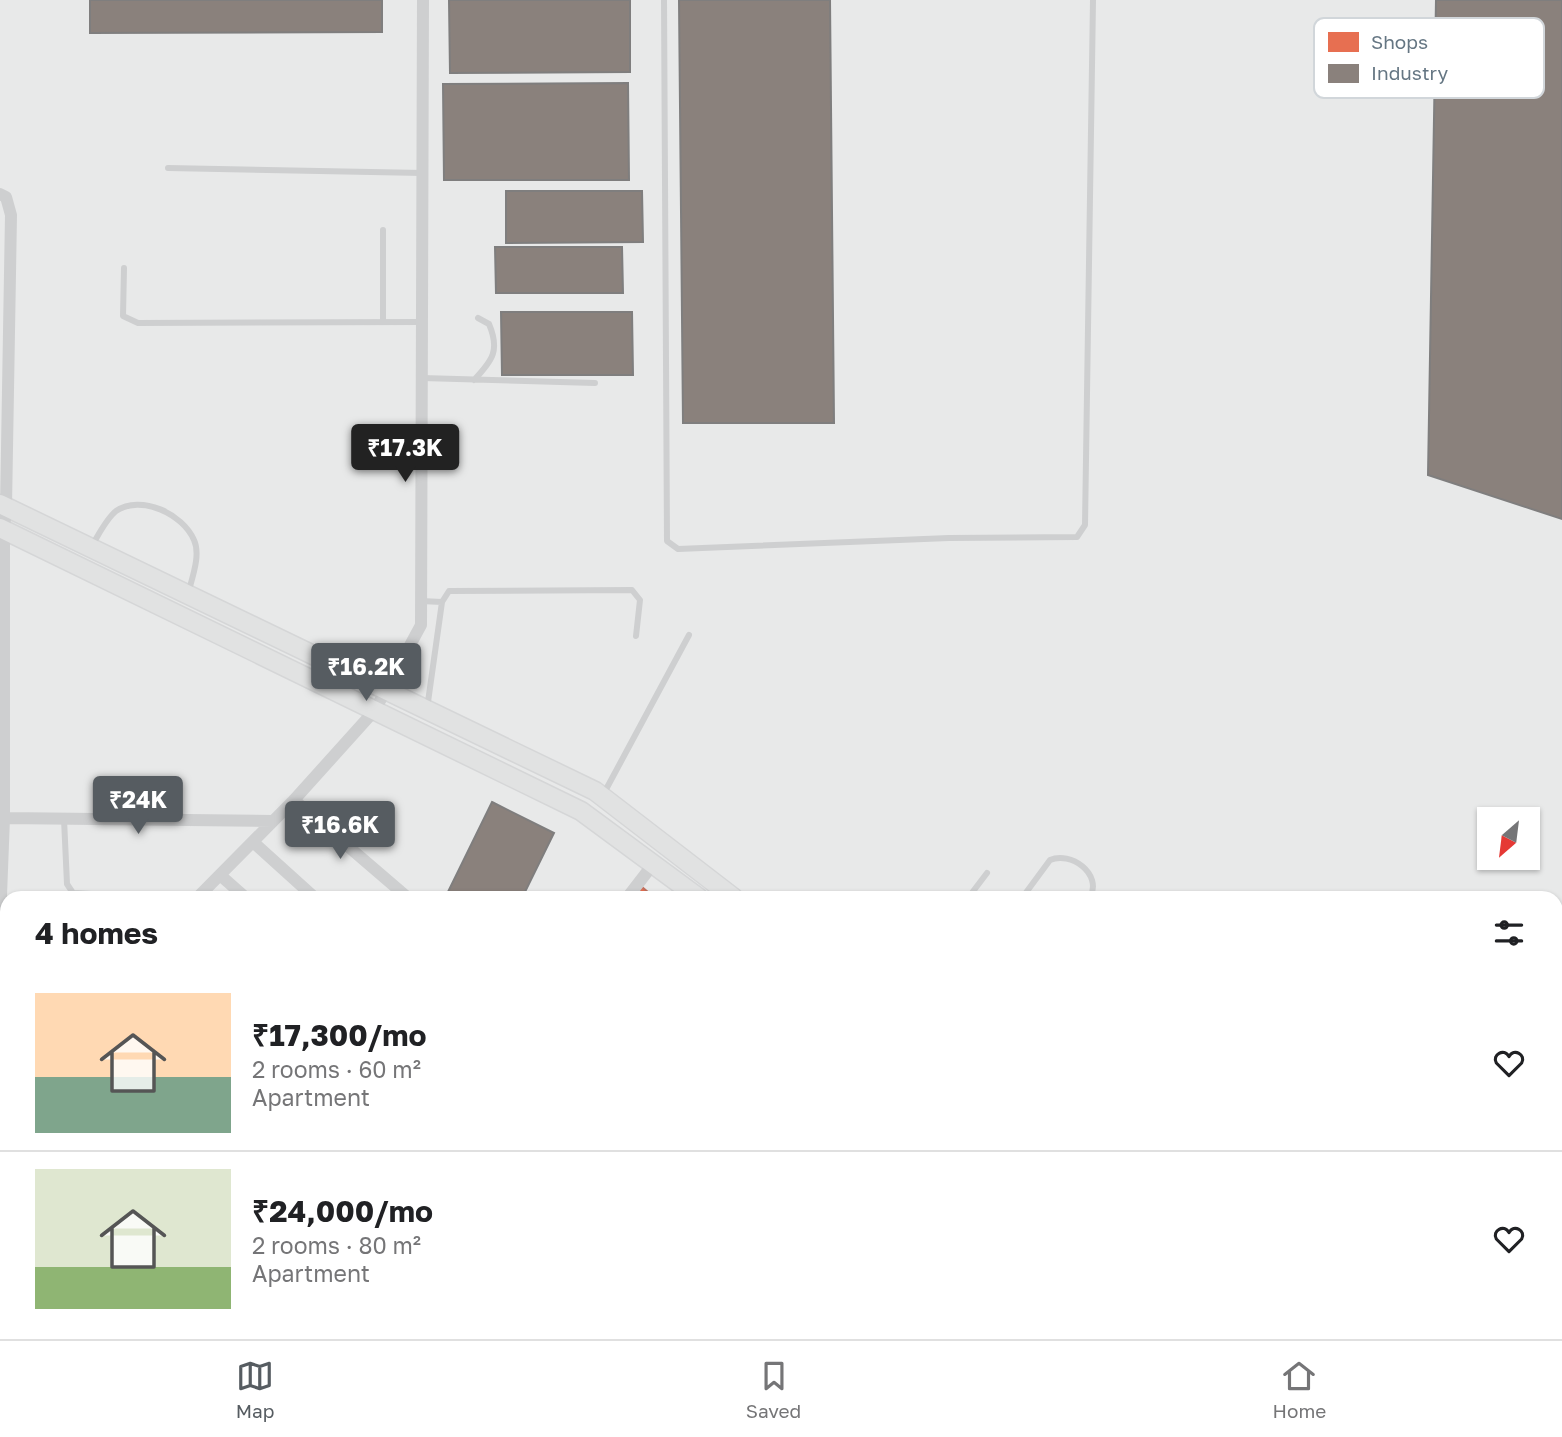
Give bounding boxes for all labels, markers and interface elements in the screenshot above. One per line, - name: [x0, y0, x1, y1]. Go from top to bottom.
- legend: [1314, 18, 1544, 98]
- text: Shops: [1371, 30, 1428, 53]
- text: Industry: [1371, 61, 1448, 84]
- pin: ₹17.3K: [348, 424, 462, 484]
- text: ₹17.3K: [367, 433, 443, 461]
- pin: ₹16.2K: [309, 644, 423, 703]
- text: ₹16.2K: [327, 652, 405, 680]
- pin: ₹24K: [97, 776, 179, 836]
- text: ₹24K: [109, 785, 167, 813]
- pin: ₹16.6K: [283, 802, 397, 861]
- north arrow: [1477, 807, 1540, 870]
- map controls: [1477, 807, 1540, 870]
- text: ₹16.6K: [301, 810, 379, 838]
- icon: filters: [1490, 914, 1528, 952]
- text: 4 homes: [35, 915, 158, 951]
- text: ₹17,300/mo: [252, 1017, 427, 1053]
- icon: home: [91, 1021, 175, 1105]
- icon: heart: [1490, 1044, 1528, 1082]
- text: 2 rooms · 60 m²: [252, 1055, 421, 1083]
- text: Apartment: [252, 1083, 370, 1111]
- text: ₹24,000/mo: [252, 1193, 433, 1229]
- icon: home: [91, 1197, 175, 1281]
- icon: heart: [1490, 1220, 1528, 1258]
- text: 2 rooms · 80 m²: [252, 1231, 421, 1259]
- text: Apartment: [252, 1259, 370, 1287]
- tab: Map: [236, 1357, 274, 1422]
- tab: Saved: [746, 1357, 801, 1422]
- tab: Home: [1273, 1357, 1326, 1422]

